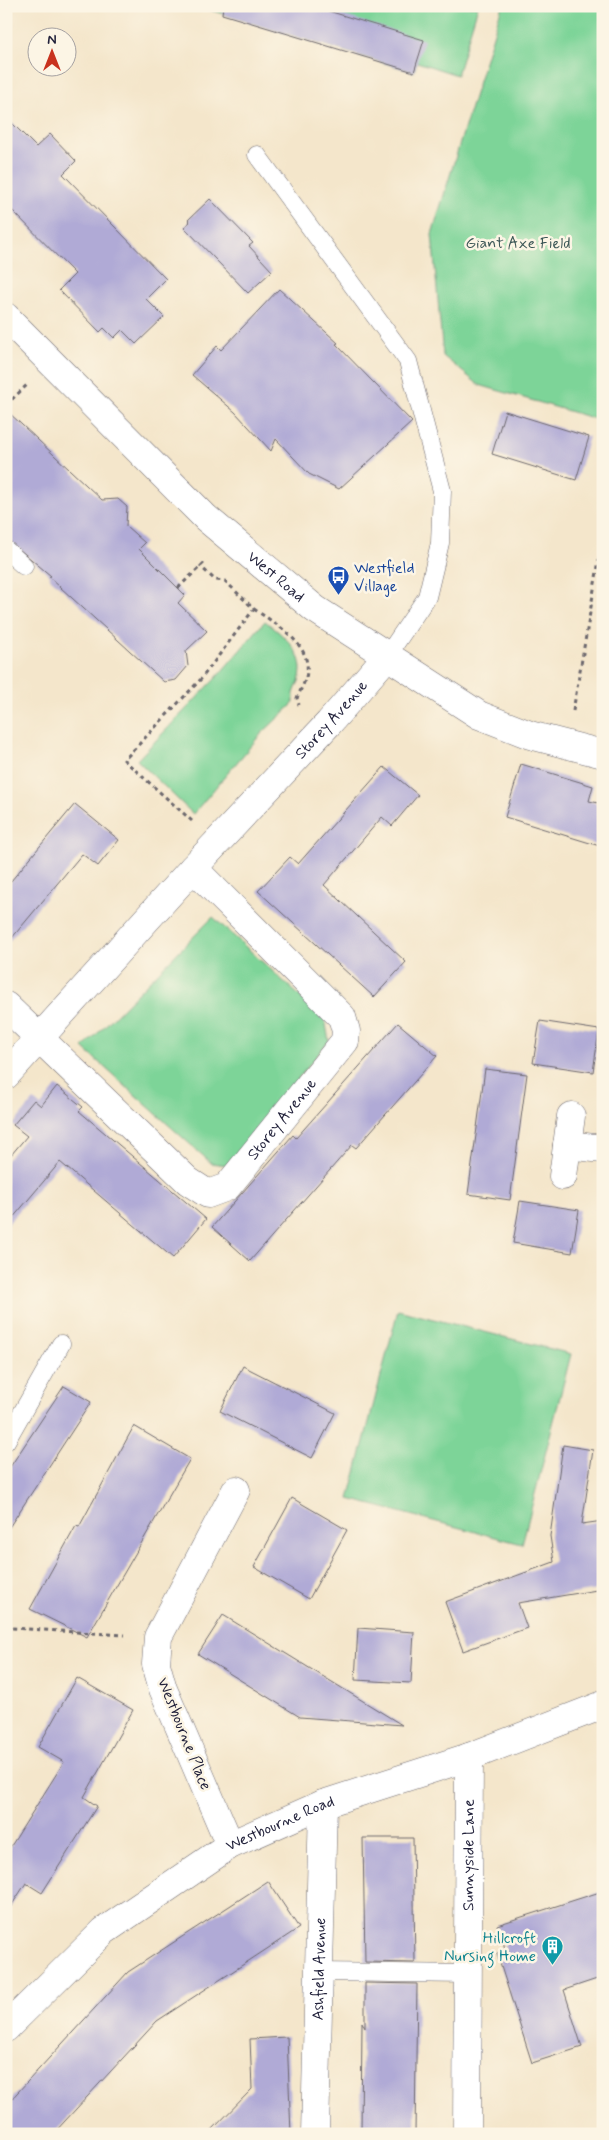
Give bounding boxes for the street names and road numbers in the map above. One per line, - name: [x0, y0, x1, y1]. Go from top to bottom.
- street label: West Road: [243, 546, 309, 607]
- street label: Storey Avenue: [290, 675, 373, 763]
- street label: Storey Avenue: [242, 1073, 322, 1164]
- street label: Westbourne Place: [152, 1675, 216, 1793]
- street label: Westbourne Road: [222, 1791, 337, 1856]
- street label: Sunnyside Lane: [458, 1799, 479, 1911]
- street label: Ashfield Avenue: [307, 1917, 331, 2021]

